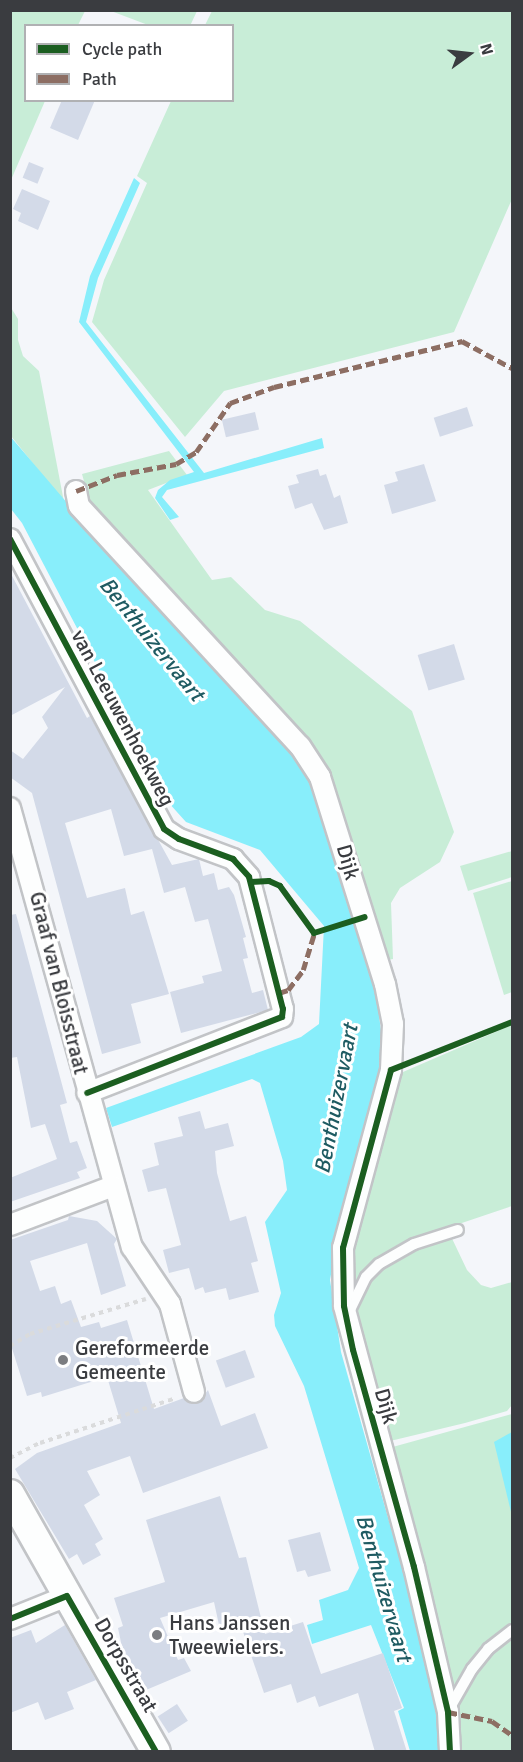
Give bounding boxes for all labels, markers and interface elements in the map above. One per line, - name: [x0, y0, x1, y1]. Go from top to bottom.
- legend: [24, 24, 234, 102]
- north arrow: [439, 24, 499, 84]
- text: Cycle path: [82, 38, 162, 60]
- text: N: [475, 41, 497, 57]
- text: Path: [82, 68, 117, 90]
- water label: Benthuizervaart: [94, 572, 210, 706]
- street label: van Leeuwenhoekweg: [66, 626, 180, 810]
- street label: Dijk: [331, 841, 365, 883]
- street label: Graaf van Bloisstraat: [24, 889, 94, 1077]
- water label: Benthuizervaart: [309, 1022, 363, 1176]
- place label: Gereformeerde Gemeente: [75, 1335, 209, 1385]
- marker: Gereformeerde Gemeente: [56, 1353, 70, 1367]
- street label: Dijk: [369, 1385, 403, 1427]
- water label: Benthuizervaart: [350, 1511, 418, 1665]
- place label: Hans Janssen Tweewielers.: [169, 1610, 290, 1660]
- street label: Dorpsstraat: [89, 1613, 163, 1717]
- marker: Hans Janssen Tweewielers.: [150, 1628, 164, 1642]

